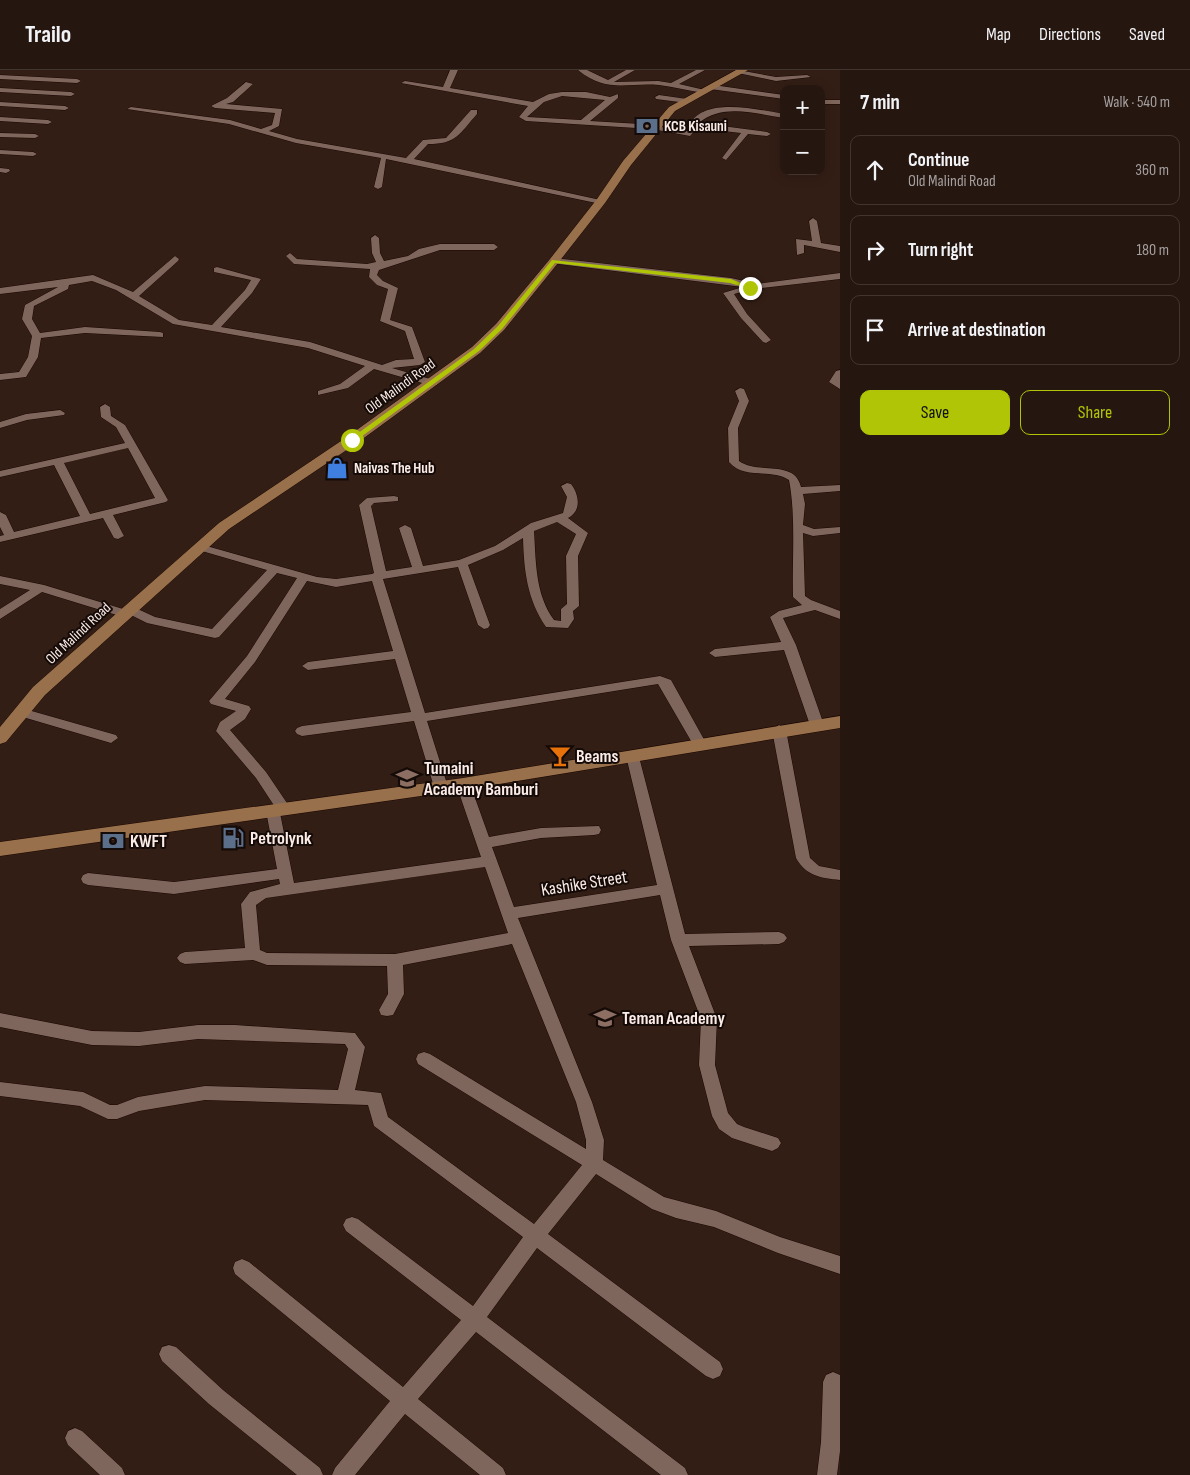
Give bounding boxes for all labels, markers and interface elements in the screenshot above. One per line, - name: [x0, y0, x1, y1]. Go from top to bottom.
- text: Trailo: [25, 20, 71, 49]
- text: Map: [986, 24, 1011, 45]
- text: Directions: [1039, 24, 1101, 45]
- text: Saved: [1129, 24, 1165, 45]
- map controls: [780, 85, 825, 175]
- button: +: [780, 85, 825, 130]
- text: 7 min: [860, 90, 900, 115]
- text: Walk · 540 m: [1103, 93, 1170, 112]
- bank icon: KCB Kisauni: [634, 113, 660, 139]
- place label: KCB Kisauni: [664, 117, 727, 136]
- button: −: [780, 130, 825, 175]
- text: Continue: [908, 149, 969, 172]
- icon: ahead: [861, 156, 889, 184]
- text: 360 m: [1135, 161, 1169, 180]
- text: Old Malindi Road: [908, 172, 996, 191]
- icon: right: [861, 236, 889, 264]
- text: Turn right: [908, 239, 973, 262]
- text: 180 m: [1136, 241, 1169, 260]
- route end: [739, 277, 762, 300]
- icon: arrive: [861, 316, 889, 344]
- text: Arrive at destination: [908, 319, 1046, 342]
- street label: Old Malindi Road: [361, 355, 439, 418]
- button: Save: [860, 390, 1010, 435]
- button: Share: [1020, 390, 1170, 435]
- route start: [341, 429, 364, 452]
- shop icon: Naivas The Hub: [324, 455, 350, 481]
- place label: Naivas The Hub: [354, 459, 434, 478]
- street label: Old Malindi Road: [42, 598, 115, 668]
- bar icon: Beams: [547, 743, 573, 769]
- place label: Beams: [576, 746, 619, 767]
- place label: Tumaini Academy Bamburi: [423, 758, 538, 800]
- school or university icon: Tumaini Academy Bamburi: [394, 765, 420, 791]
- fuel station icon: Petrolynk: [220, 825, 246, 851]
- bank icon: KWFT: [100, 828, 126, 854]
- place label: Petrolynk: [250, 828, 312, 849]
- place label: KWFT: [130, 831, 167, 852]
- street label: Kashike Street: [539, 866, 629, 901]
- school or university icon: Teman Academy: [592, 1005, 618, 1031]
- place label: Teman Academy: [622, 1008, 725, 1029]

